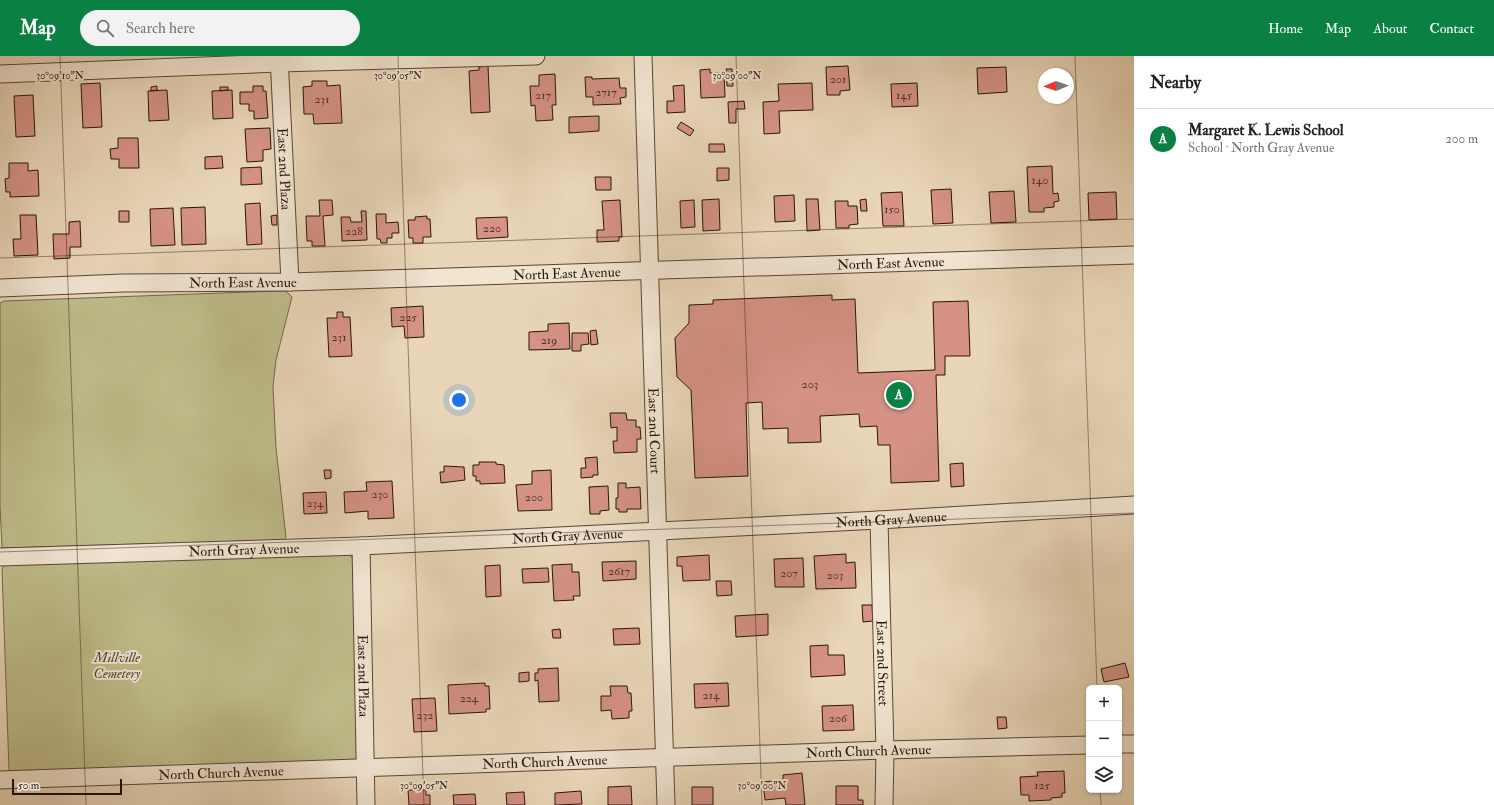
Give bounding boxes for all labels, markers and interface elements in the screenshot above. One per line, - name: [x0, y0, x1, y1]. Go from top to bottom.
- search box: [80, 10, 360, 46]
- text: Map: [20, 16, 56, 40]
- icon: search: [94, 17, 116, 39]
- text: Search here: [126, 19, 195, 38]
- text: Home: [1268, 20, 1303, 37]
- text: Map: [1325, 20, 1351, 37]
- text: About: [1373, 20, 1407, 37]
- text: Contact: [1429, 20, 1474, 37]
- north arrow: [1038, 68, 1074, 104]
- text: 30°09'10"N: [36, 70, 84, 82]
- text: 30°09'05"N: [374, 70, 422, 82]
- text: 30°09'00"N: [713, 70, 761, 82]
- house number: 201: [830, 72, 846, 87]
- text: Nearby: [1150, 72, 1201, 93]
- house number: 2717: [595, 85, 617, 100]
- house number: 217: [535, 88, 551, 103]
- house number: 145: [896, 88, 913, 103]
- house number: 231: [315, 92, 329, 107]
- text: Margaret K. Lewis School: [1188, 121, 1344, 140]
- street label: East 2nd Plaza: [274, 127, 295, 211]
- text: A: [1159, 131, 1167, 147]
- text: 200 m: [1445, 131, 1478, 147]
- text: School · North Gray Avenue: [1188, 140, 1334, 156]
- house number: 140: [1032, 173, 1048, 188]
- house number: 150: [884, 202, 900, 217]
- house number: 220: [483, 221, 501, 236]
- house number: 228: [345, 224, 363, 239]
- street label: North East Avenue: [836, 253, 945, 273]
- street label: North East Avenue: [513, 263, 621, 283]
- street label: North East Avenue: [189, 273, 297, 291]
- house number: 225: [399, 310, 417, 325]
- house number: 231: [332, 330, 346, 345]
- house number: 219: [541, 333, 557, 348]
- house number: 203: [802, 377, 818, 392]
- pin: A: [886, 380, 912, 410]
- street label: East 2nd Court: [645, 387, 664, 475]
- your location: [449, 390, 469, 410]
- house number: 230: [372, 487, 388, 502]
- house number: 200: [525, 490, 543, 505]
- house number: 234: [306, 496, 324, 511]
- street label: North Gray Avenue: [835, 508, 947, 531]
- street label: North Gray Avenue: [512, 524, 624, 547]
- street label: North Gray Avenue: [188, 539, 300, 560]
- house number: 2617: [608, 564, 630, 579]
- house number: 207: [780, 566, 798, 581]
- house number: 203: [827, 568, 843, 583]
- street label: East 2nd Street: [873, 620, 892, 707]
- street label: East 2nd Plaza: [354, 635, 373, 718]
- park label: Millville Cemetery: [93, 649, 141, 682]
- map controls: [1086, 685, 1122, 793]
- button: +: [1086, 685, 1122, 721]
- house number: 214: [703, 688, 720, 703]
- house number: 224: [460, 691, 479, 706]
- house number: 232: [417, 708, 433, 723]
- house number: 206: [829, 711, 848, 726]
- button: −: [1086, 721, 1122, 757]
- street label: North Church Avenue: [806, 740, 932, 761]
- street label: North Church Avenue: [482, 751, 608, 772]
- button: layers: [1086, 757, 1122, 793]
- street label: North Church Avenue: [158, 762, 284, 783]
- scale bar: [12, 777, 122, 796]
- house number: 125: [1034, 778, 1051, 793]
- text: 50 m: [18, 779, 39, 792]
- text: 30°09'05"N: [400, 780, 448, 792]
- text: 30°09'00"N: [738, 780, 786, 792]

